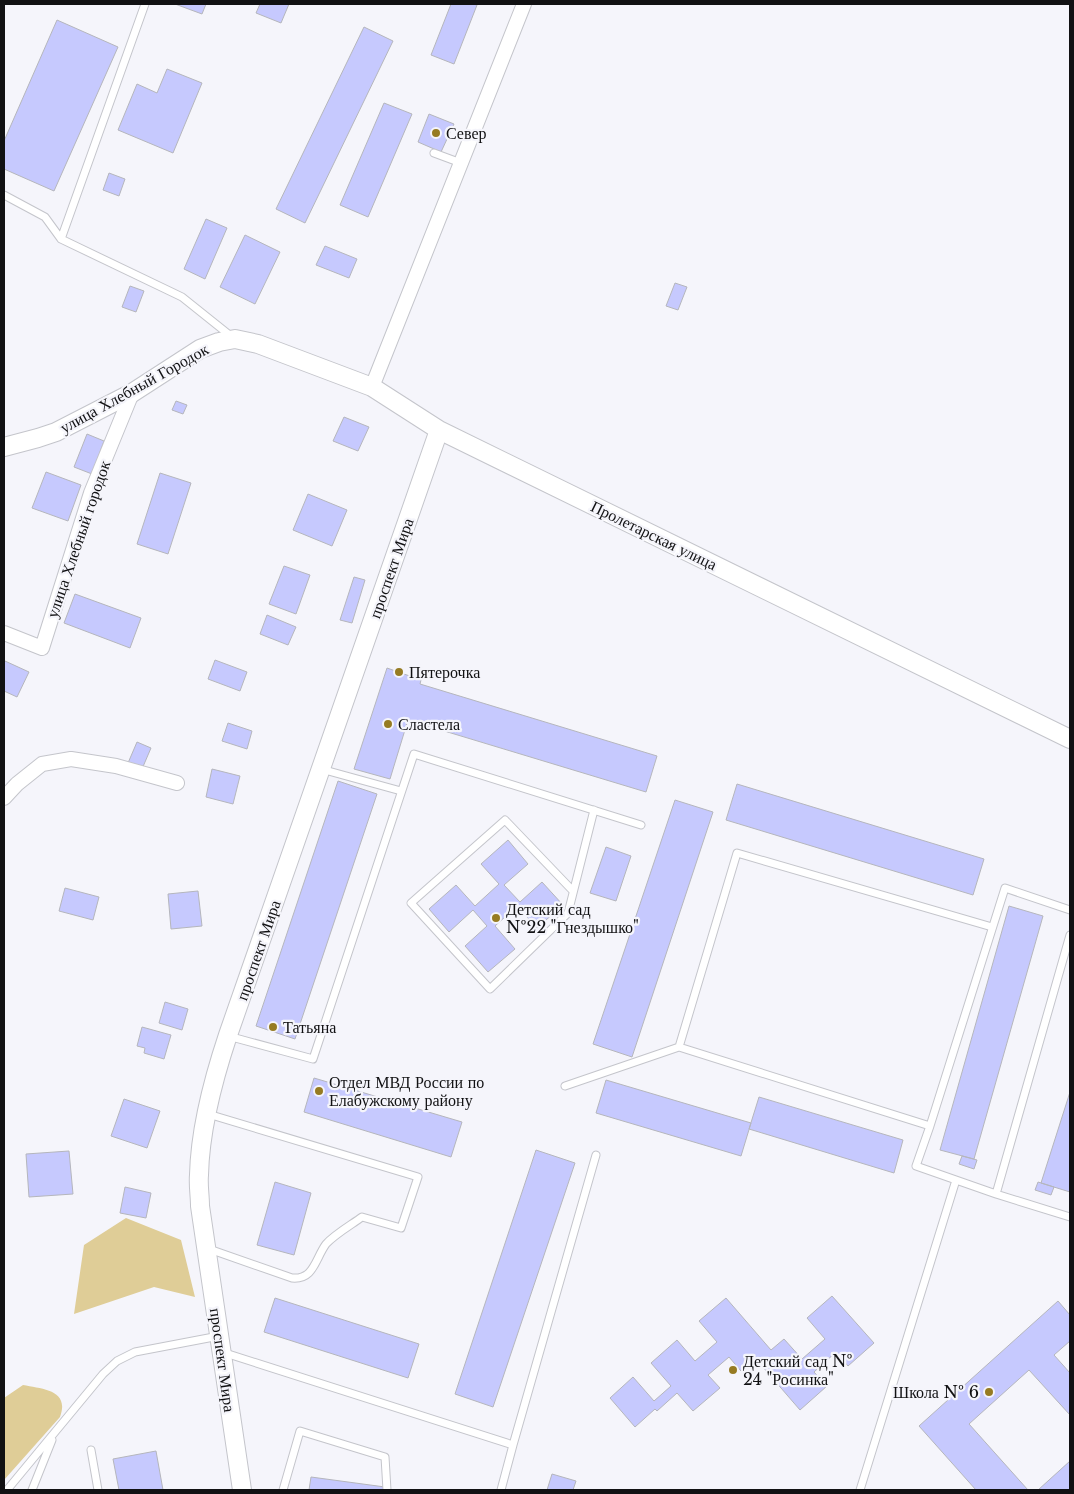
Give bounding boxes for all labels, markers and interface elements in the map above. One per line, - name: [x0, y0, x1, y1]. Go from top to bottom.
- place label: Север: [446, 123, 487, 143]
- marker: Север: [430, 127, 442, 139]
- street label: улица Хлебный Городок: [56, 339, 212, 437]
- street label: улица Хлебный городок: [42, 458, 114, 620]
- street label: Пролетарская улица: [588, 496, 720, 574]
- street label: проспект Мира: [364, 515, 418, 621]
- place label: Пятерочка: [409, 662, 480, 682]
- marker: Пятерочка: [393, 666, 405, 678]
- place label: Сластела: [398, 714, 460, 734]
- marker: Сластела: [382, 718, 394, 730]
- street label: проспект Мира: [231, 897, 285, 1003]
- place label: Детский сад №22 "Гнездышко": [506, 899, 639, 937]
- marker: Детский сад №22 "Гнездышко": [490, 912, 502, 924]
- place label: Татьяна: [283, 1017, 336, 1037]
- marker: Татьяна: [267, 1021, 279, 1033]
- place label: Отдел МВД России по Елабужскому району: [329, 1072, 484, 1110]
- marker: Отдел МВД России по Елабужскому району: [313, 1085, 325, 1097]
- street label: проспект Мира: [206, 1307, 240, 1413]
- place label: Детский сад № 24 "Росинка": [743, 1351, 853, 1389]
- marker: Детский сад № 24 "Росинка": [727, 1364, 739, 1376]
- place label: Школа № 6: [893, 1382, 979, 1402]
- marker: Школа № 6: [983, 1386, 995, 1398]

